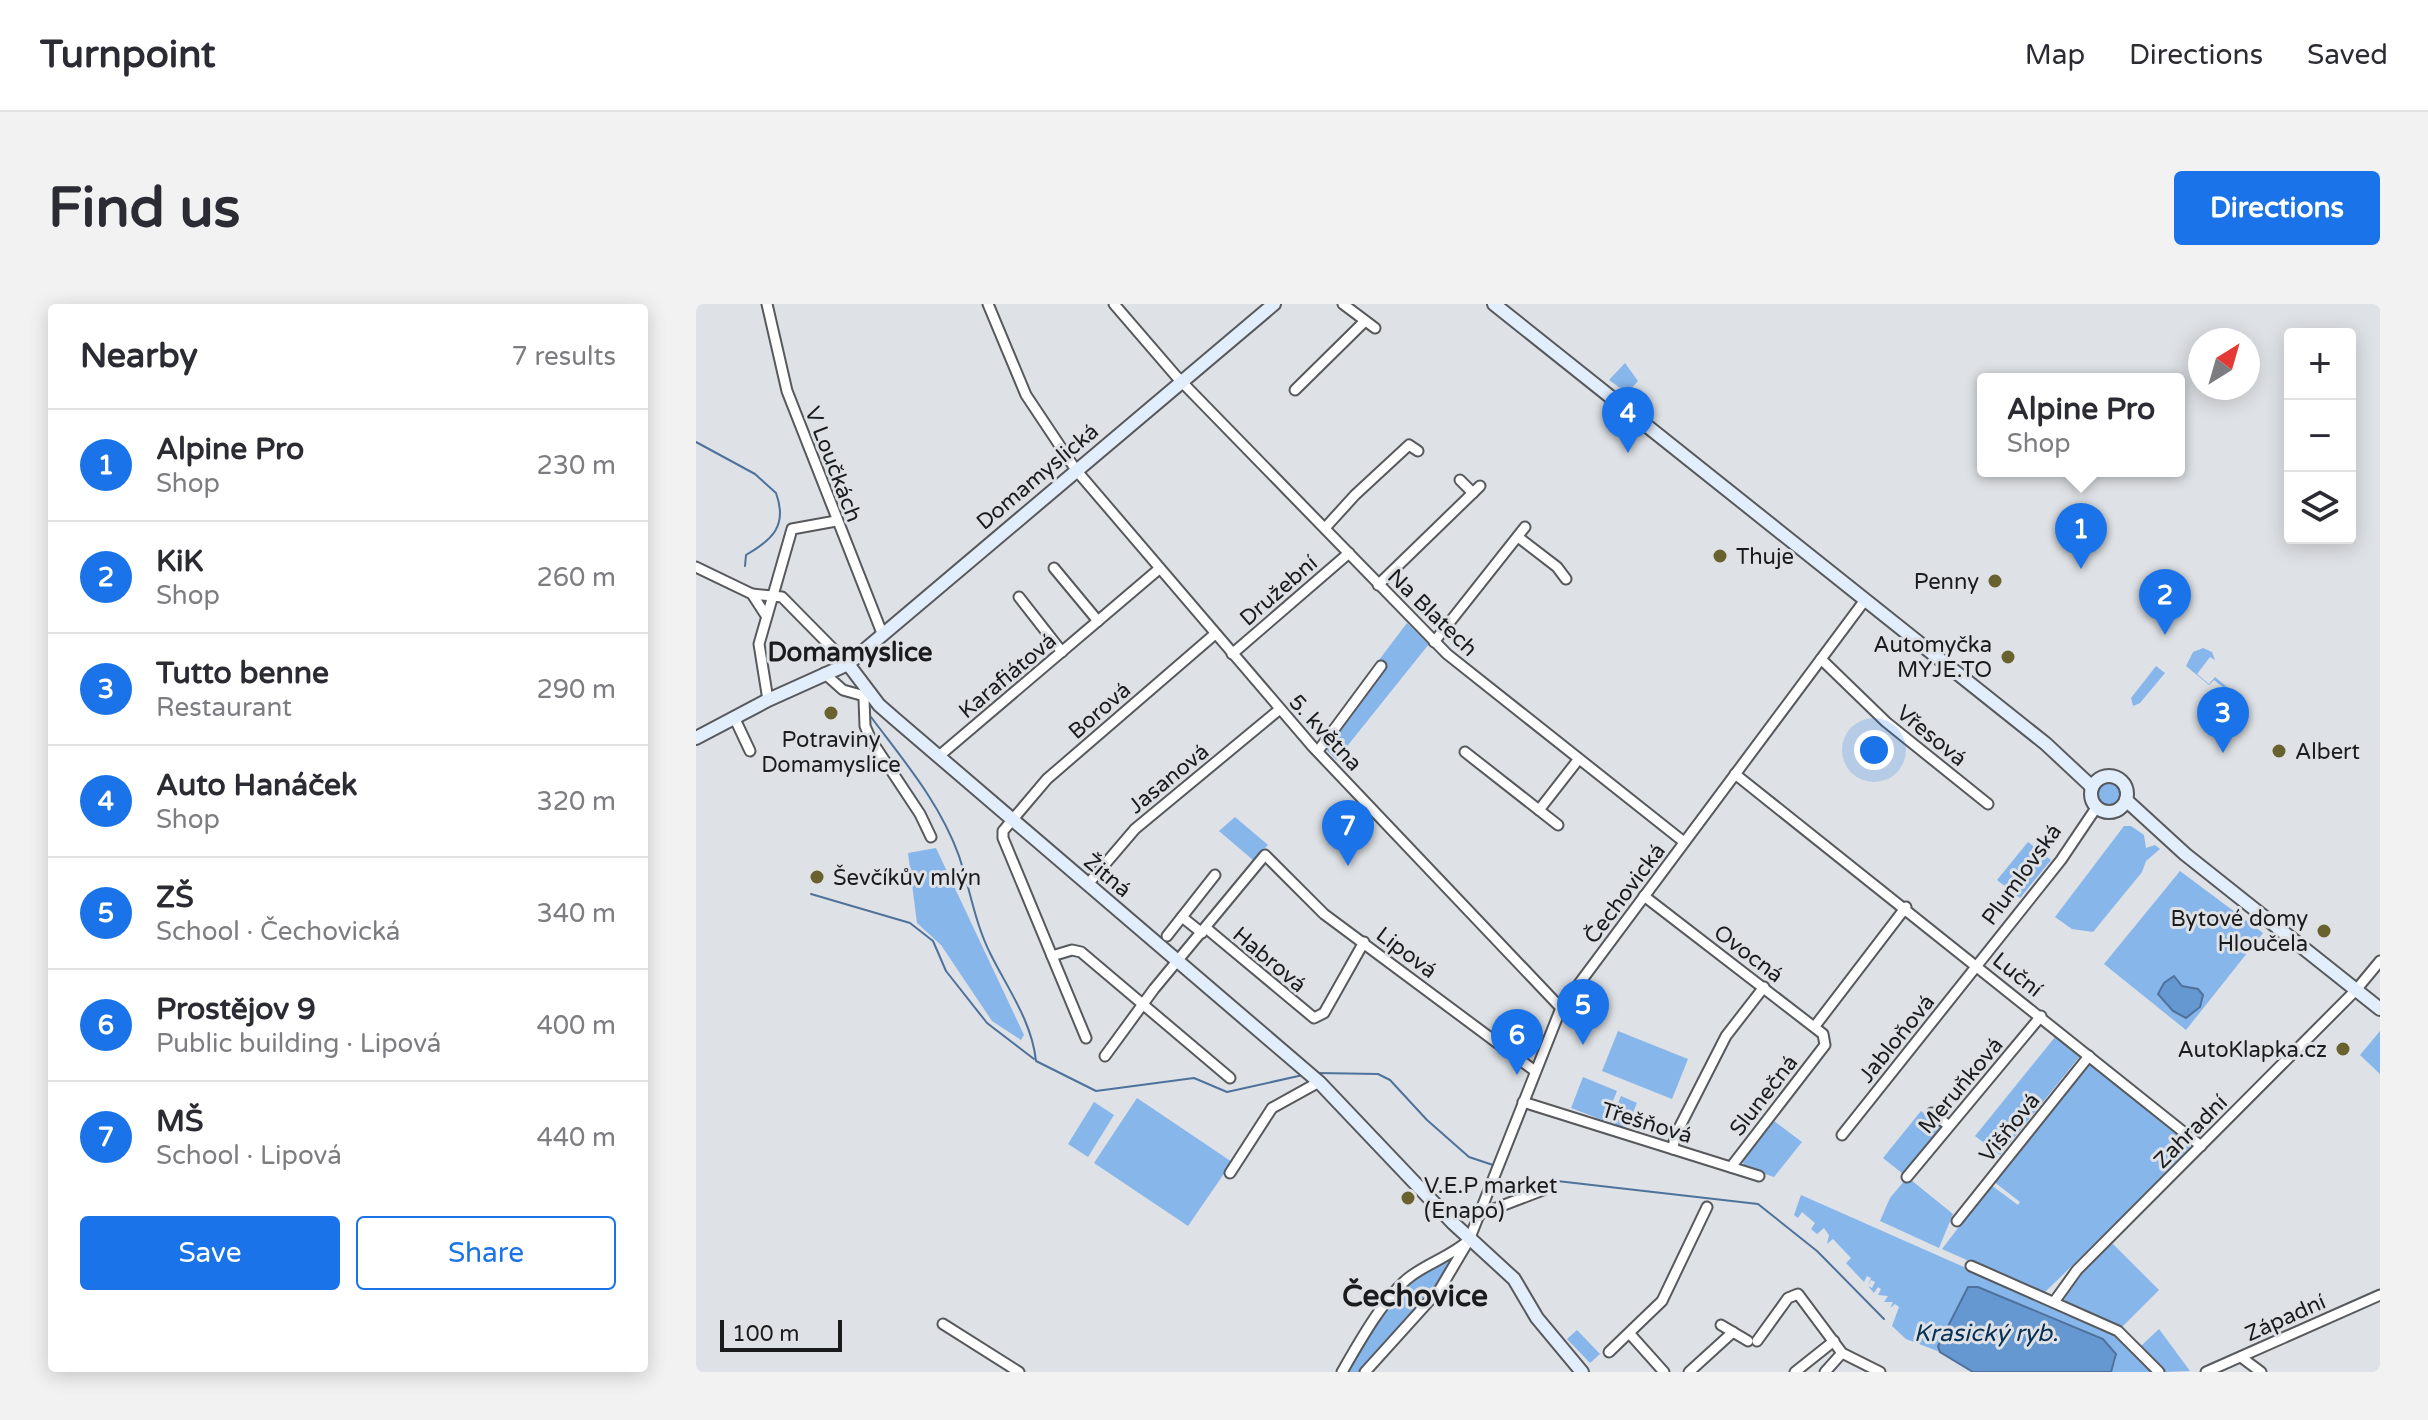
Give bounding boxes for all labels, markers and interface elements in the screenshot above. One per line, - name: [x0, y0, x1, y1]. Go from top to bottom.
- text: Turnpoint: [40, 32, 215, 78]
- text: Map: [2025, 38, 2085, 72]
- text: Directions: [2129, 38, 2263, 72]
- text: Saved: [2307, 38, 2388, 72]
- button: Directions: [2174, 171, 2380, 245]
- text: Find us: [48, 175, 240, 242]
- north arrow: [2188, 328, 2260, 400]
- map controls: [2284, 328, 2356, 544]
- button: +: [2284, 328, 2356, 400]
- text: Nearby: [80, 336, 198, 377]
- text: 7 results: [511, 341, 616, 372]
- popup: [1977, 373, 2185, 477]
- pin: 4: [1602, 387, 1654, 453]
- text: Alpine Pro: [2007, 391, 2155, 428]
- button: −: [2284, 400, 2356, 472]
- street label: V Loučkách: [799, 403, 867, 526]
- street label: Domamyslická: [971, 418, 1104, 535]
- text: Shop: [2007, 428, 2071, 459]
- text: Alpine Pro: [156, 431, 304, 468]
- text: 1: [98, 450, 114, 481]
- text: 230 m: [536, 450, 616, 481]
- text: Shop: [156, 468, 220, 499]
- button: layers: [2284, 472, 2356, 544]
- pin: 1: [2055, 503, 2107, 569]
- text: KiK: [156, 543, 203, 580]
- place label: Thuje: [1736, 544, 1794, 570]
- marker: Thuje: [1711, 547, 1729, 565]
- street label: Družební: [1235, 550, 1323, 632]
- text: 2: [98, 562, 114, 593]
- text: 260 m: [536, 562, 616, 593]
- street label: Na Blatech: [1382, 564, 1482, 662]
- place label: Penny: [1914, 569, 1979, 595]
- pin: 2: [2139, 569, 2191, 635]
- marker: Penny: [1986, 572, 2004, 590]
- text: Shop: [156, 580, 220, 611]
- street label: Karafiátová: [954, 628, 1062, 724]
- place label: Automyčka MYJE.TO: [1873, 632, 1992, 683]
- district label: Domamyslice: [768, 637, 933, 668]
- marker: Automyčka MYJE.TO: [1999, 648, 2017, 666]
- text: Tutto benne: [156, 655, 329, 692]
- text: 3: [98, 674, 114, 705]
- text: 290 m: [536, 674, 616, 705]
- street label: Borová: [1063, 677, 1136, 745]
- pin: 3: [2197, 687, 2249, 753]
- street label: 5. května: [1283, 689, 1367, 776]
- text: Restaurant: [156, 692, 292, 723]
- street label: Vřesová: [1891, 700, 1972, 772]
- marker: Potraviny Domamyslice: [822, 704, 840, 722]
- place label: Potraviny Domamyslice: [761, 727, 901, 778]
- your location: [1854, 730, 1894, 770]
- street label: Jasanová: [1123, 738, 1214, 819]
- place label: Albert: [2295, 739, 2360, 765]
- marker: Albert: [2270, 742, 2288, 760]
- text: Auto Hanáček: [156, 767, 357, 804]
- text: 4: [98, 786, 114, 817]
- text: 320 m: [536, 786, 616, 817]
- pin: 7: [1322, 800, 1374, 866]
- text: Shop: [156, 804, 220, 835]
- street label: Plumlovská: [1976, 819, 2067, 930]
- street label: Čechovická: [1578, 838, 1671, 949]
- street label: Žitná: [1078, 848, 1137, 903]
- place label: Ševčíkův mlýn: [833, 864, 981, 891]
- marker: Ševčíkův mlýn: [808, 868, 826, 886]
- text: ZŠ: [156, 879, 194, 916]
- text: 5: [98, 898, 114, 929]
- text: 340 m: [536, 898, 616, 929]
- place label: Bytové domy Hloučela: [2171, 906, 2308, 957]
- text: School · Čechovická: [156, 916, 400, 947]
- street label: Ovocná: [1709, 919, 1788, 988]
- street label: Habrová: [1227, 921, 1311, 998]
- street label: Lipová: [1371, 922, 1442, 984]
- marker: Bytové domy Hloučela: [2315, 922, 2333, 940]
- street label: Luční: [1987, 947, 2048, 1003]
- pin: 5: [1557, 979, 1609, 1045]
- street label: Jabloňová: [1853, 989, 1940, 1088]
- text: Prostějov 9: [156, 991, 316, 1028]
- pin: 6: [1491, 1009, 1543, 1075]
- text: 6: [98, 1010, 114, 1041]
- text: 400 m: [536, 1010, 616, 1041]
- text: Public building · Lipová: [156, 1028, 441, 1059]
- street label: Meruňková: [1913, 1032, 2008, 1139]
- place label: AutoKlapka.cz: [2177, 1037, 2327, 1063]
- marker: AutoKlapka.cz: [2334, 1040, 2352, 1058]
- street label: Slunečná: [1724, 1050, 1803, 1141]
- street label: Višňová: [1974, 1088, 2046, 1168]
- street label: Zahradní: [2149, 1090, 2233, 1174]
- street label: Třešňová: [1598, 1097, 1695, 1149]
- text: MŠ: [156, 1103, 203, 1140]
- text: 7: [98, 1122, 114, 1153]
- text: 440 m: [536, 1122, 616, 1153]
- text: School · Lipová: [156, 1140, 342, 1171]
- place label: V.E.P market (Enapo): [1424, 1173, 1557, 1224]
- marker: V.E.P market (Enapo): [1399, 1189, 1417, 1207]
- button: Save: [80, 1216, 340, 1290]
- button: Share: [356, 1216, 616, 1290]
- district label: Čechovice: [1342, 1277, 1488, 1315]
- street label: Západní: [2241, 1289, 2330, 1347]
- scale bar: [720, 1316, 842, 1352]
- water label: Krasický ryb.: [1914, 1319, 2058, 1348]
- text: 100 m: [732, 1321, 799, 1347]

